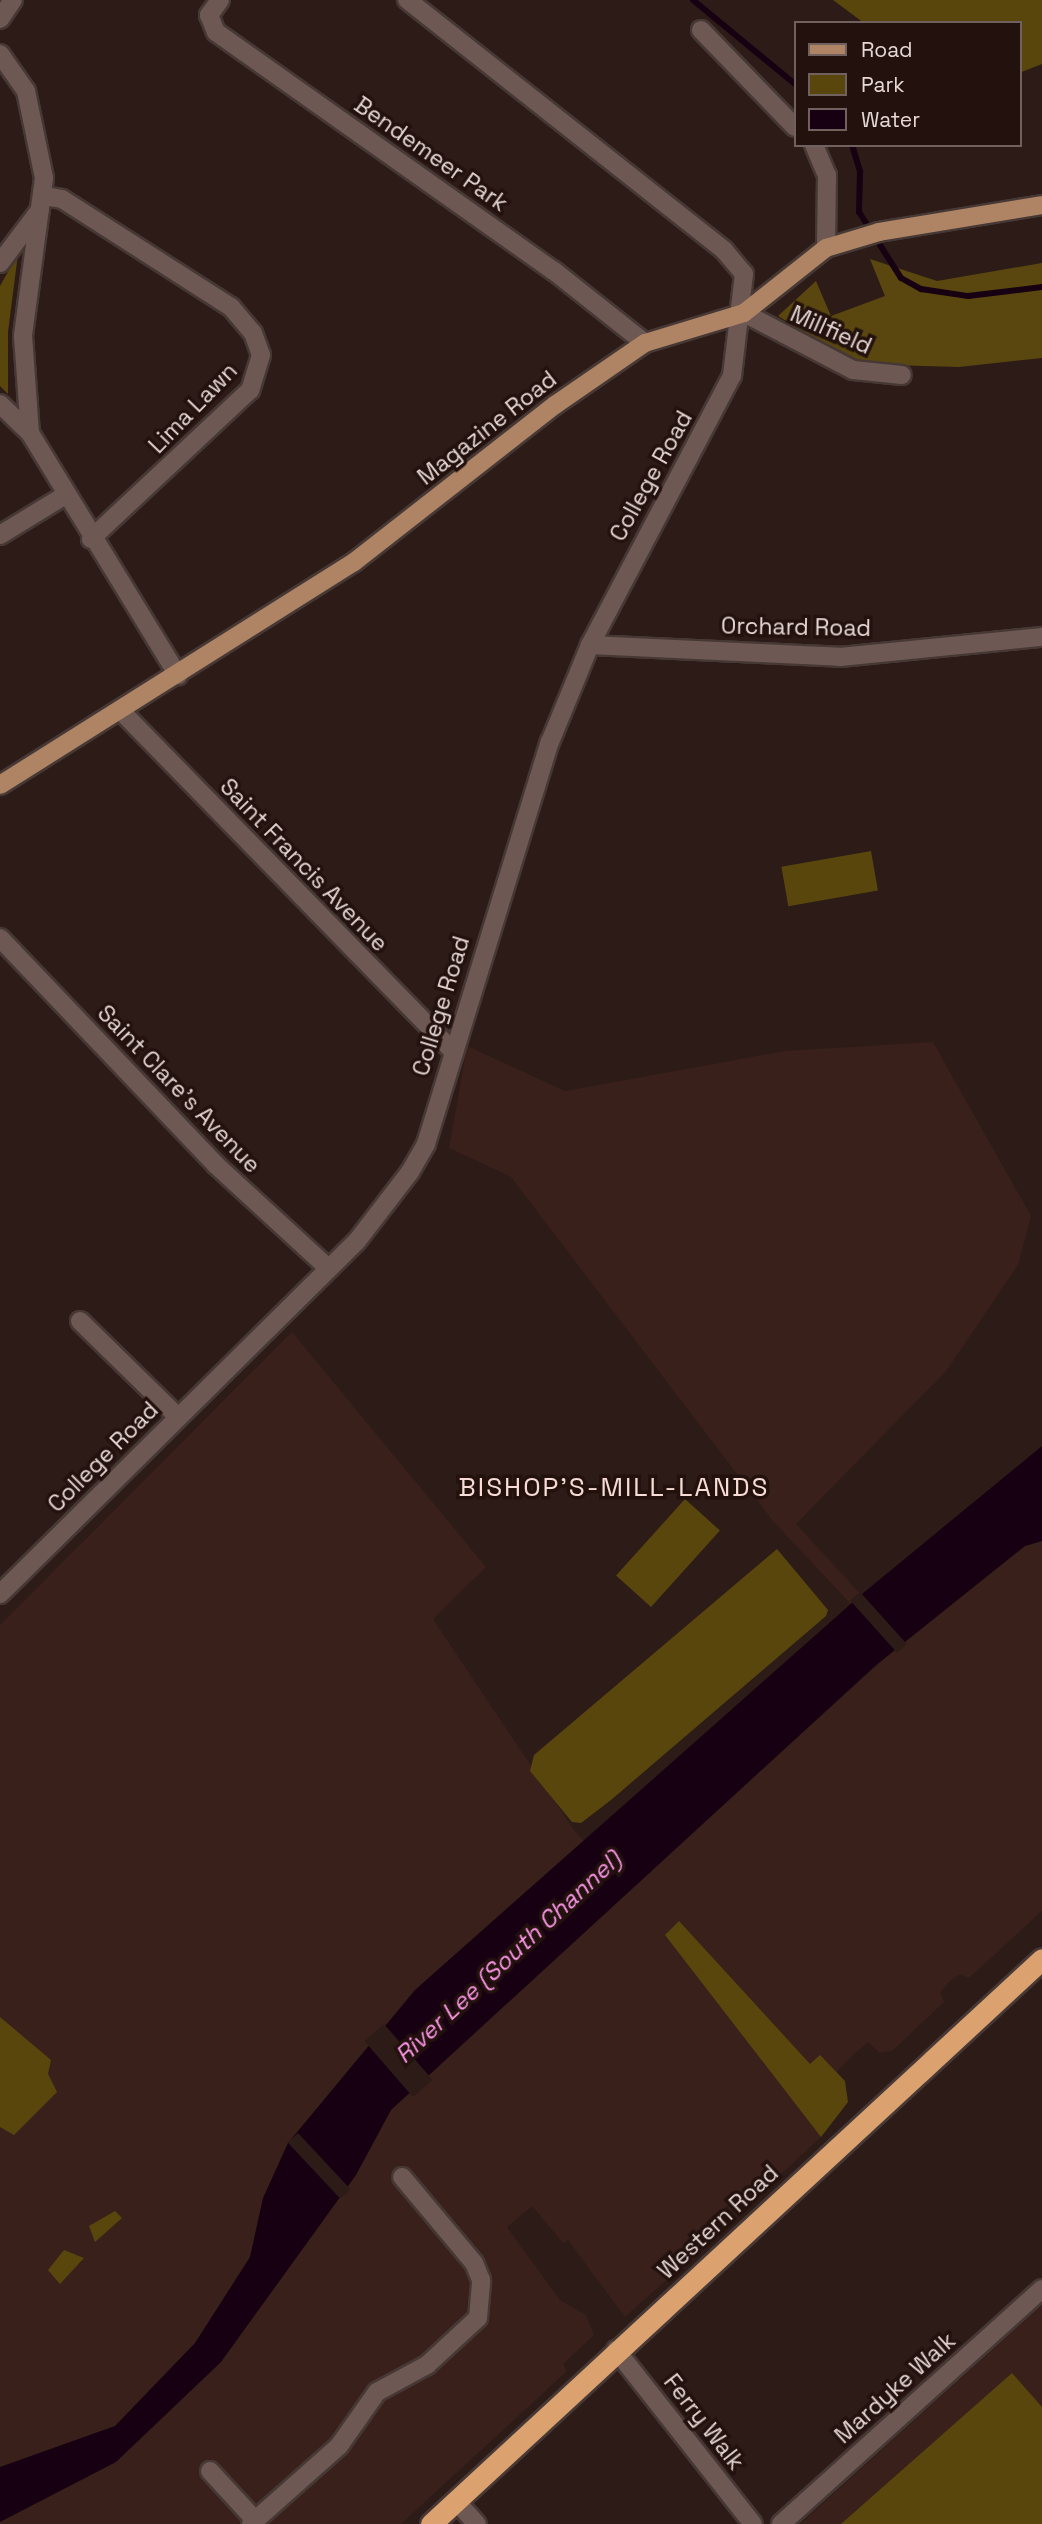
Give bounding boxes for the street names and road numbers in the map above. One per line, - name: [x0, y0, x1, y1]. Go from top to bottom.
- street label: Bendemeer Park: [349, 91, 513, 217]
- street label: Millfield: [786, 300, 876, 360]
- street label: Lima Lawn: [143, 357, 243, 459]
- street label: Magazine Road: [412, 365, 562, 491]
- street label: College Road: [604, 406, 698, 546]
- street label: Orchard Road: [721, 612, 871, 642]
- street label: Saint Francis Avenue: [214, 773, 394, 957]
- street label: College Road: [407, 933, 475, 1079]
- street label: Saint Clare's Avenue: [92, 999, 266, 1179]
- street label: College Road: [42, 1396, 164, 1518]
- street label: Western Road: [652, 2159, 784, 2285]
- street label: Mardyke Walk: [829, 2327, 961, 2449]
- street label: Ferry Walk: [658, 2368, 750, 2476]

